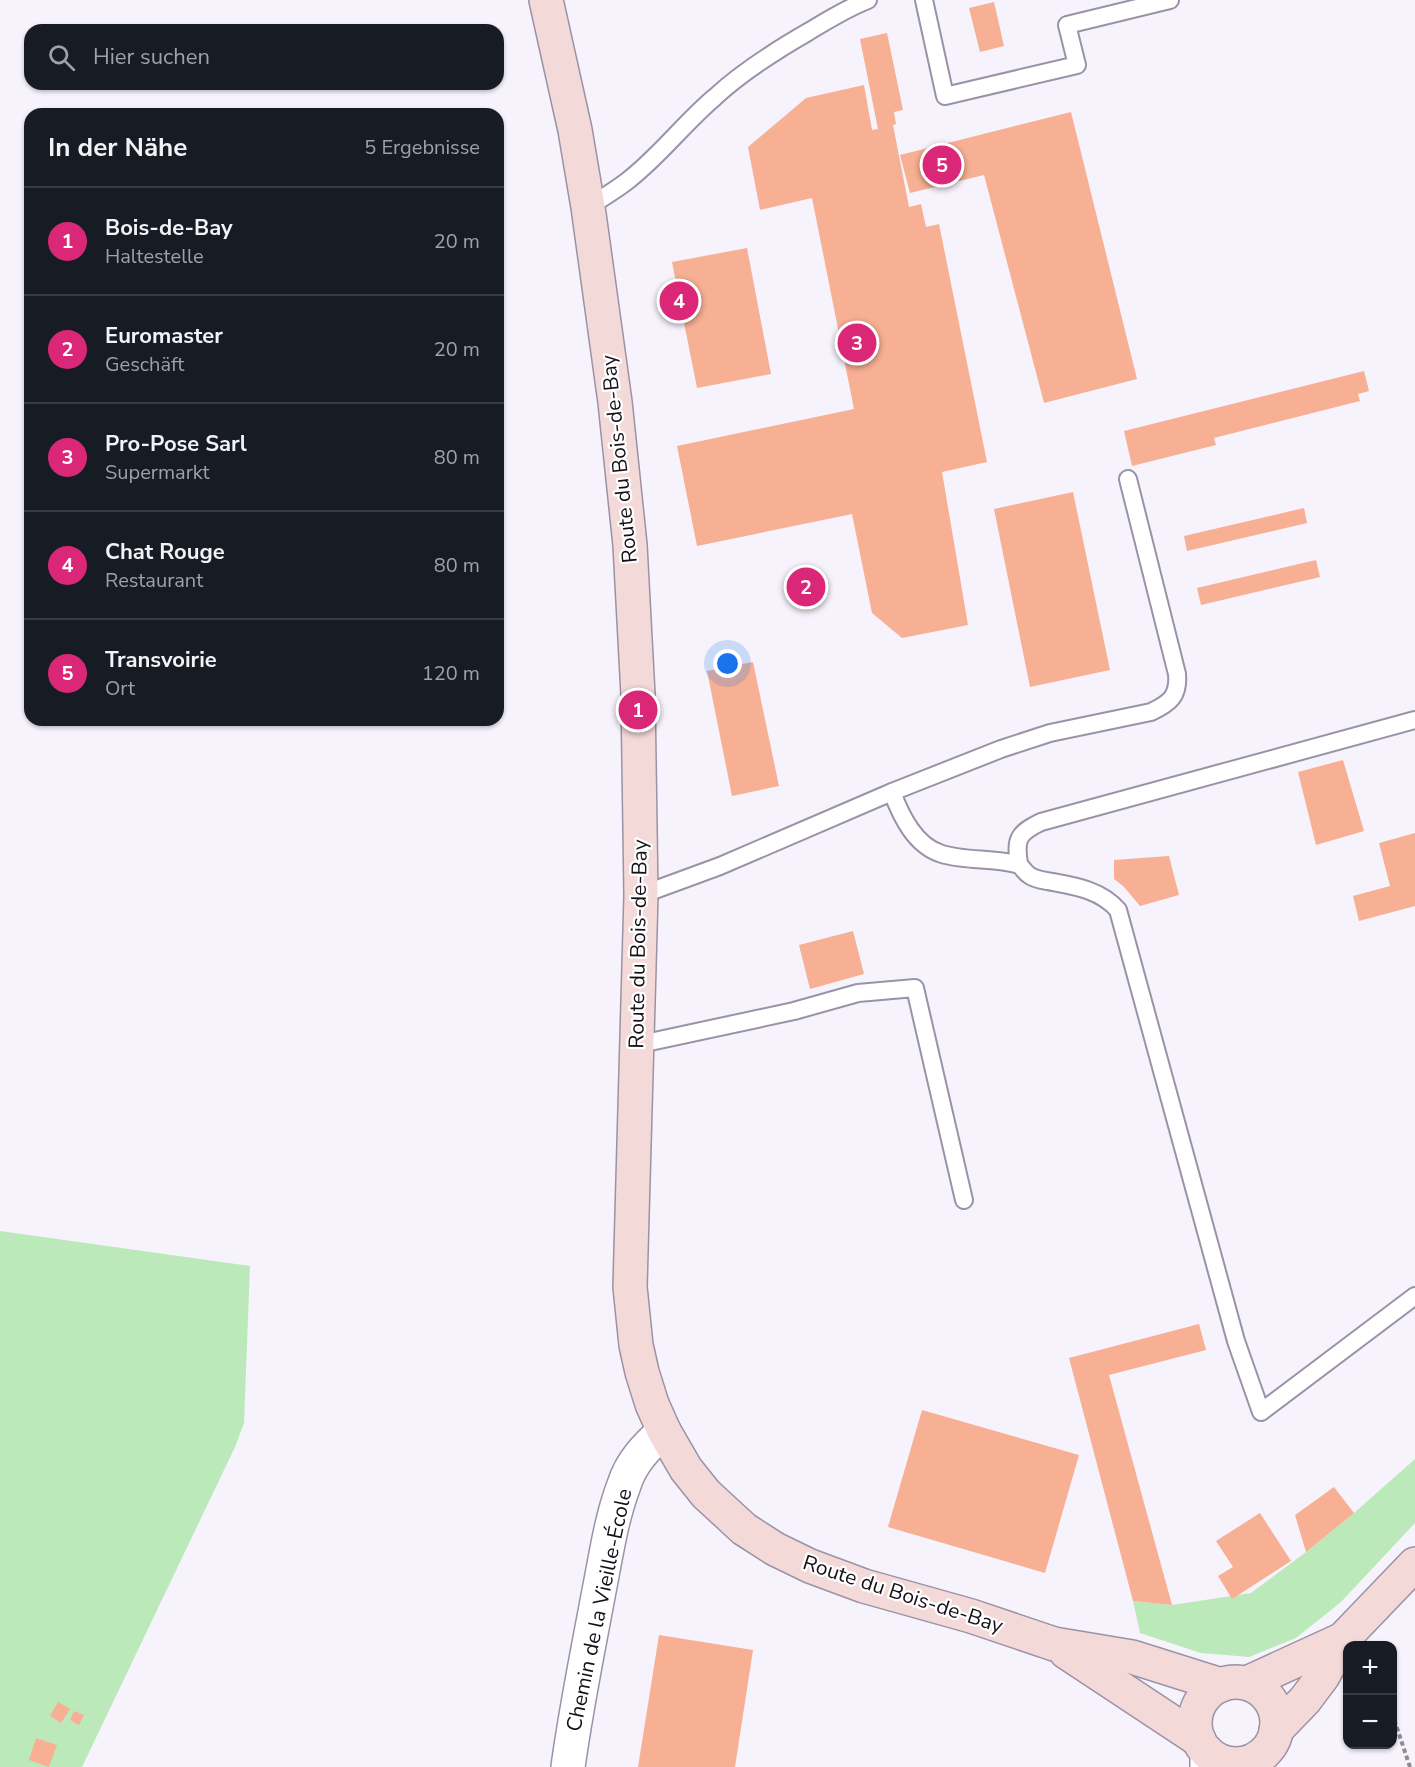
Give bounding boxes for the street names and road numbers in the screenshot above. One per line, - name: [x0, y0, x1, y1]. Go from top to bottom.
- street label: Route du Bois-de-Bay: [594, 353, 644, 564]
- street label: Route du Bois-de-Bay: [622, 839, 654, 1049]
- street label: Chemin de la Vieille-École: [560, 1486, 638, 1734]
- street label: Route du Bois-de-Bay: [799, 1548, 1007, 1640]

